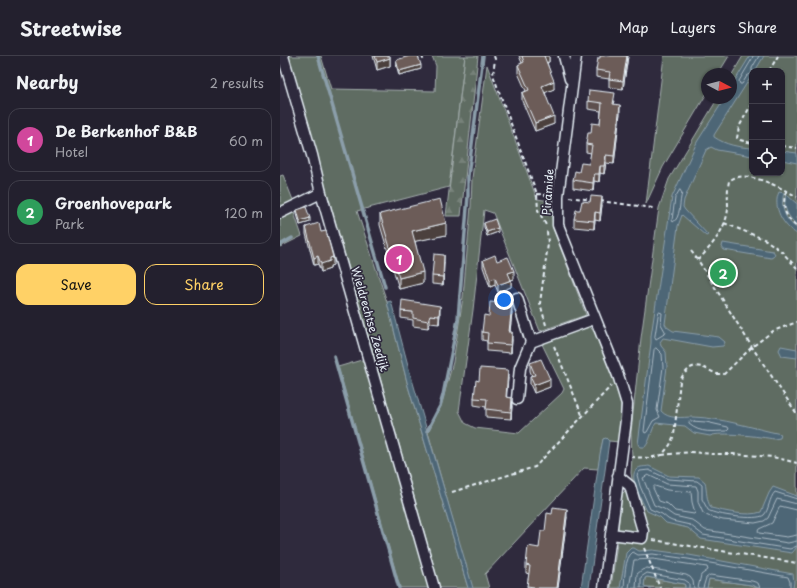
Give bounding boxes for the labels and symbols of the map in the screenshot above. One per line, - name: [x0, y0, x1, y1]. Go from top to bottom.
- north arrow: [701, 68, 737, 104]
- street label: Piramide: [537, 168, 558, 216]
- pin: 1: [386, 244, 412, 274]
- pin: 2: [710, 258, 736, 288]
- street label: Wieldrechtse Zeedijk: [347, 264, 394, 374]
- your location: [494, 290, 514, 310]

